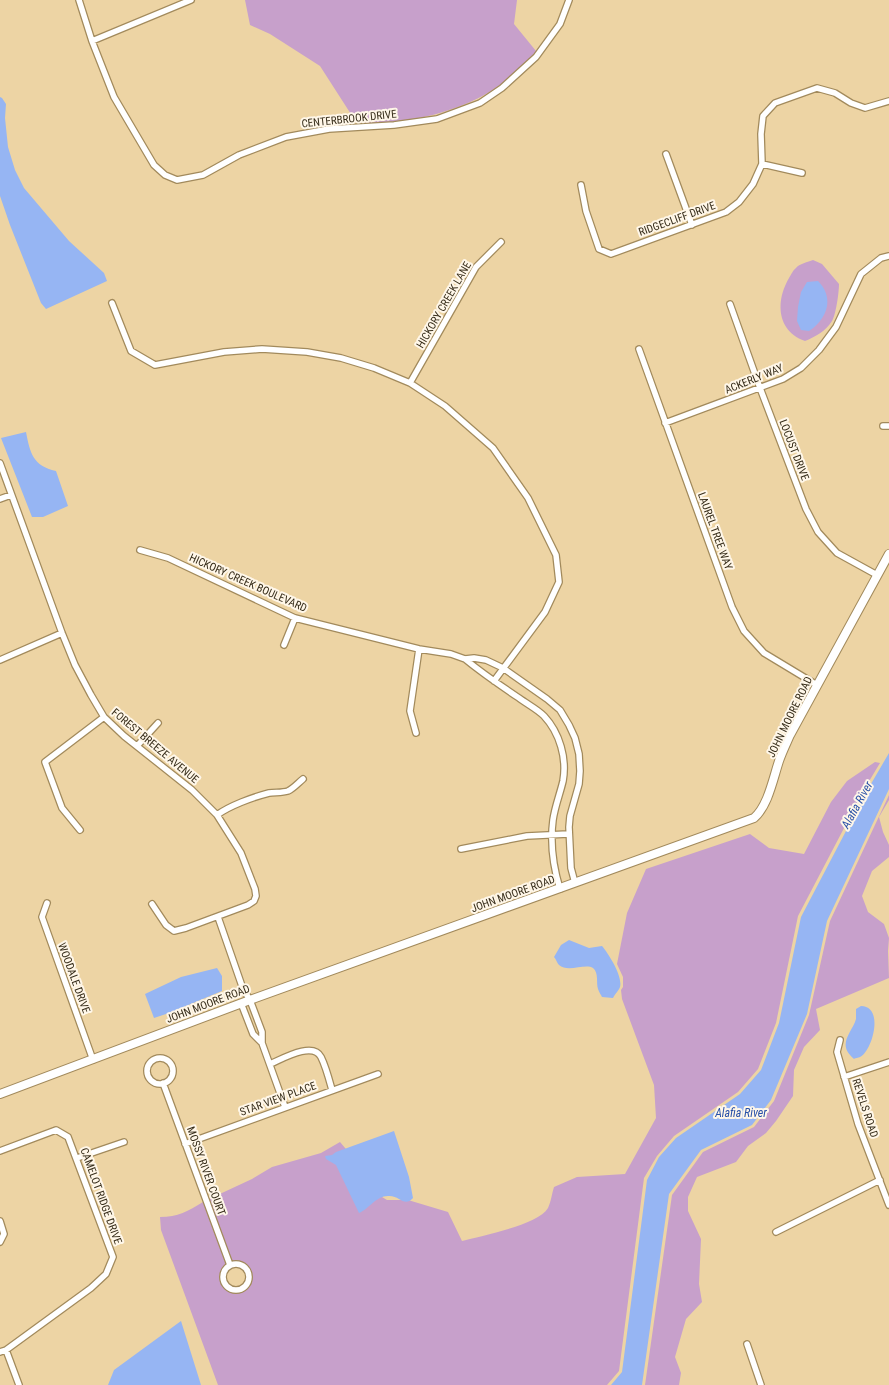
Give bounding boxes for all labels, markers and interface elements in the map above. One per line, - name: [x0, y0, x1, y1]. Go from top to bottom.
- street label: CENTERBROOK DRIVE: [301, 107, 398, 130]
- street label: RIDGECLIFF DRIVE: [637, 199, 718, 239]
- street label: HICKORY CREEK LANE: [414, 259, 474, 351]
- street label: ACKERLY WAY: [723, 361, 785, 397]
- street label: LOCUST DRIVE: [776, 418, 812, 483]
- street label: LAUREL TREE WAY: [695, 491, 735, 572]
- street label: HICKORY CREEK BOULEVARD: [187, 551, 309, 615]
- street label: JOHN MOORE ROAD: [765, 674, 815, 760]
- street label: FOREST BREEZE AVENUE: [109, 706, 201, 786]
- water label: Alafia River: [838, 779, 876, 832]
- street label: JOHN MOORE ROAD: [469, 873, 557, 915]
- street label: WOODALE DRIVE: [55, 941, 93, 1015]
- street label: JOHN MOORE ROAD: [164, 982, 252, 1026]
- street label: REVELS ROAD: [849, 1077, 881, 1139]
- street label: STAR VIEW PLACE: [238, 1079, 319, 1119]
- water label: Alafia River: [714, 1106, 767, 1120]
- street label: MOSSY RIVER COURT: [184, 1125, 228, 1217]
- street label: CAMELOT RIDGE DRIVE: [78, 1146, 125, 1246]

